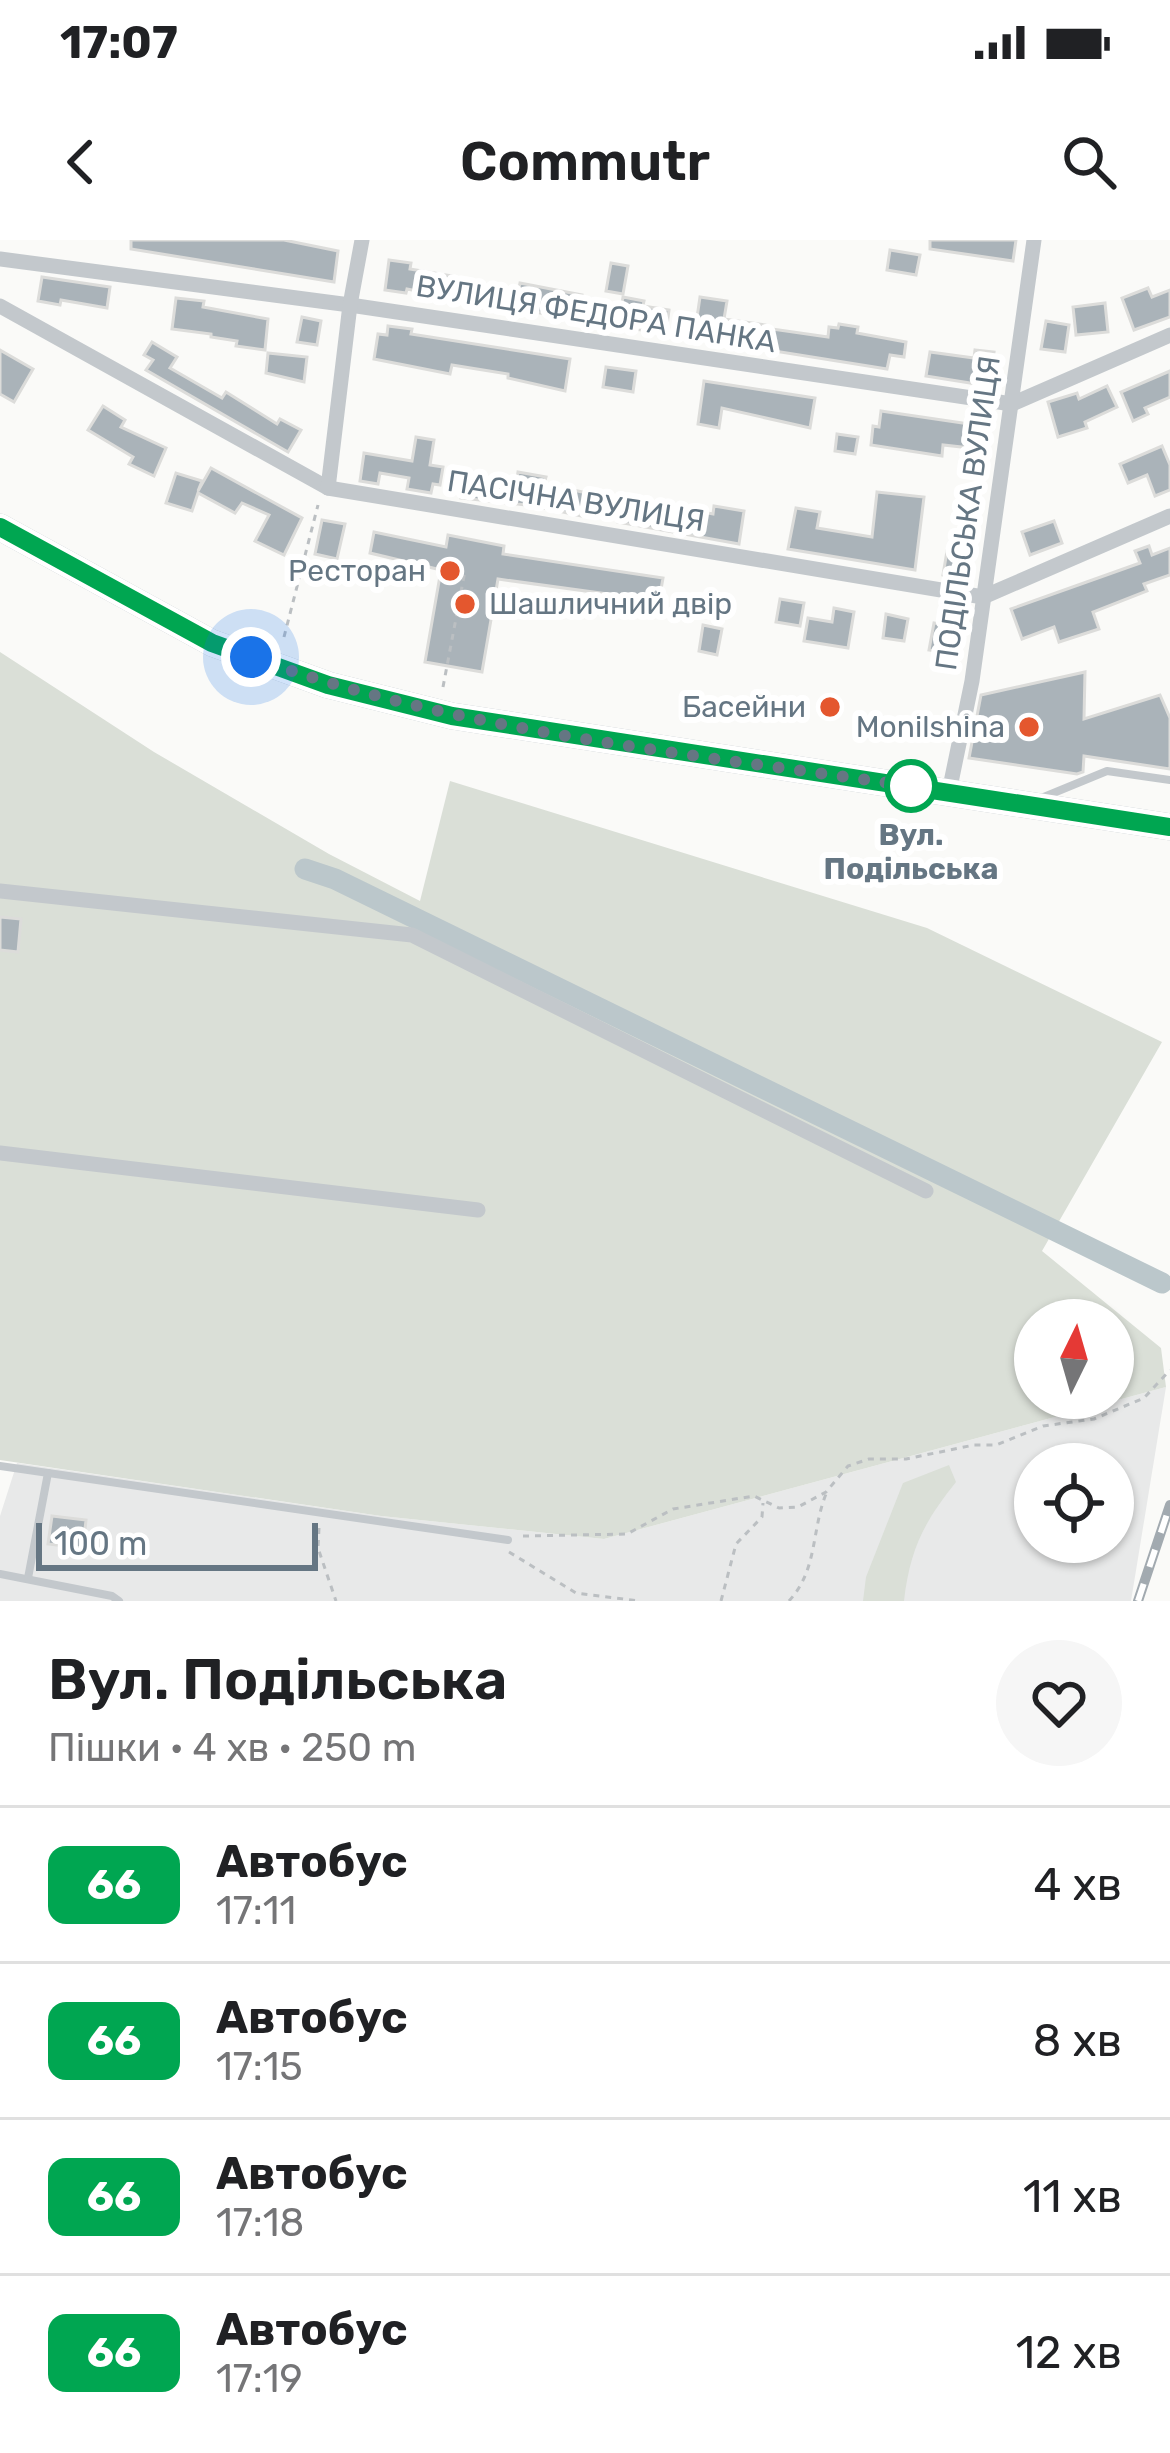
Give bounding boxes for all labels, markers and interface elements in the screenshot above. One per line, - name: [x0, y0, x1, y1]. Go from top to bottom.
- text: 17:07: [60, 16, 178, 69]
- icon: back: [48, 129, 114, 195]
- icon: search: [1056, 129, 1122, 195]
- text: Commutr: [460, 130, 710, 194]
- street label: ВУЛИЦЯ ФЕДОРА ПАНКА: [414, 268, 778, 360]
- street label: ПОДІЛЬСЬКА ВУЛИЦЯ: [928, 353, 1008, 673]
- street label: ПАСІЧНА ВУЛИЦЯ: [445, 463, 707, 539]
- place label: Ресторан: [288, 553, 426, 589]
- marker: Ресторан: [437, 558, 463, 584]
- place label: Шашличний двір: [489, 586, 732, 622]
- marker: Шашличний двір: [452, 591, 478, 617]
- your location: [221, 627, 281, 687]
- place label: Басейни: [682, 689, 806, 725]
- marker: Басейни: [817, 694, 843, 720]
- place label: Monilshina: [856, 709, 1005, 745]
- marker: Monilshina: [1016, 714, 1042, 740]
- marker: Вул. Подільська: [886, 761, 936, 811]
- place label: Вул. Подільська: [824, 817, 998, 887]
- north arrow: [1014, 1299, 1134, 1419]
- map controls: [1014, 1299, 1134, 1563]
- button: locate: [1014, 1443, 1134, 1563]
- scale bar: [36, 1517, 318, 1570]
- text: 100 m: [54, 1524, 147, 1563]
- button: heart: [996, 1640, 1122, 1766]
- text: Вул. Подільська: [48, 1646, 507, 1713]
- text: Пішки · 4 хв · 250 m: [48, 1725, 416, 1771]
- text: Автобус: [216, 1835, 408, 1888]
- text: 4 хв: [1034, 1858, 1122, 1911]
- text: 66: [87, 1860, 141, 1910]
- text: 17:11: [216, 1888, 296, 1934]
- text: Автобус: [216, 1991, 408, 2044]
- text: 8 хв: [1033, 2014, 1122, 2067]
- text: 66: [87, 2016, 141, 2066]
- text: 17:15: [216, 2044, 303, 2090]
- text: Автобус: [216, 2147, 408, 2200]
- text: 11 хв: [1023, 2170, 1122, 2223]
- text: 66: [87, 2172, 141, 2222]
- text: 17:18: [216, 2200, 304, 2246]
- text: Автобус: [216, 2303, 408, 2356]
- text: 12 хв: [1016, 2326, 1122, 2379]
- text: 66: [87, 2328, 141, 2378]
- text: 17:19: [216, 2356, 303, 2402]

